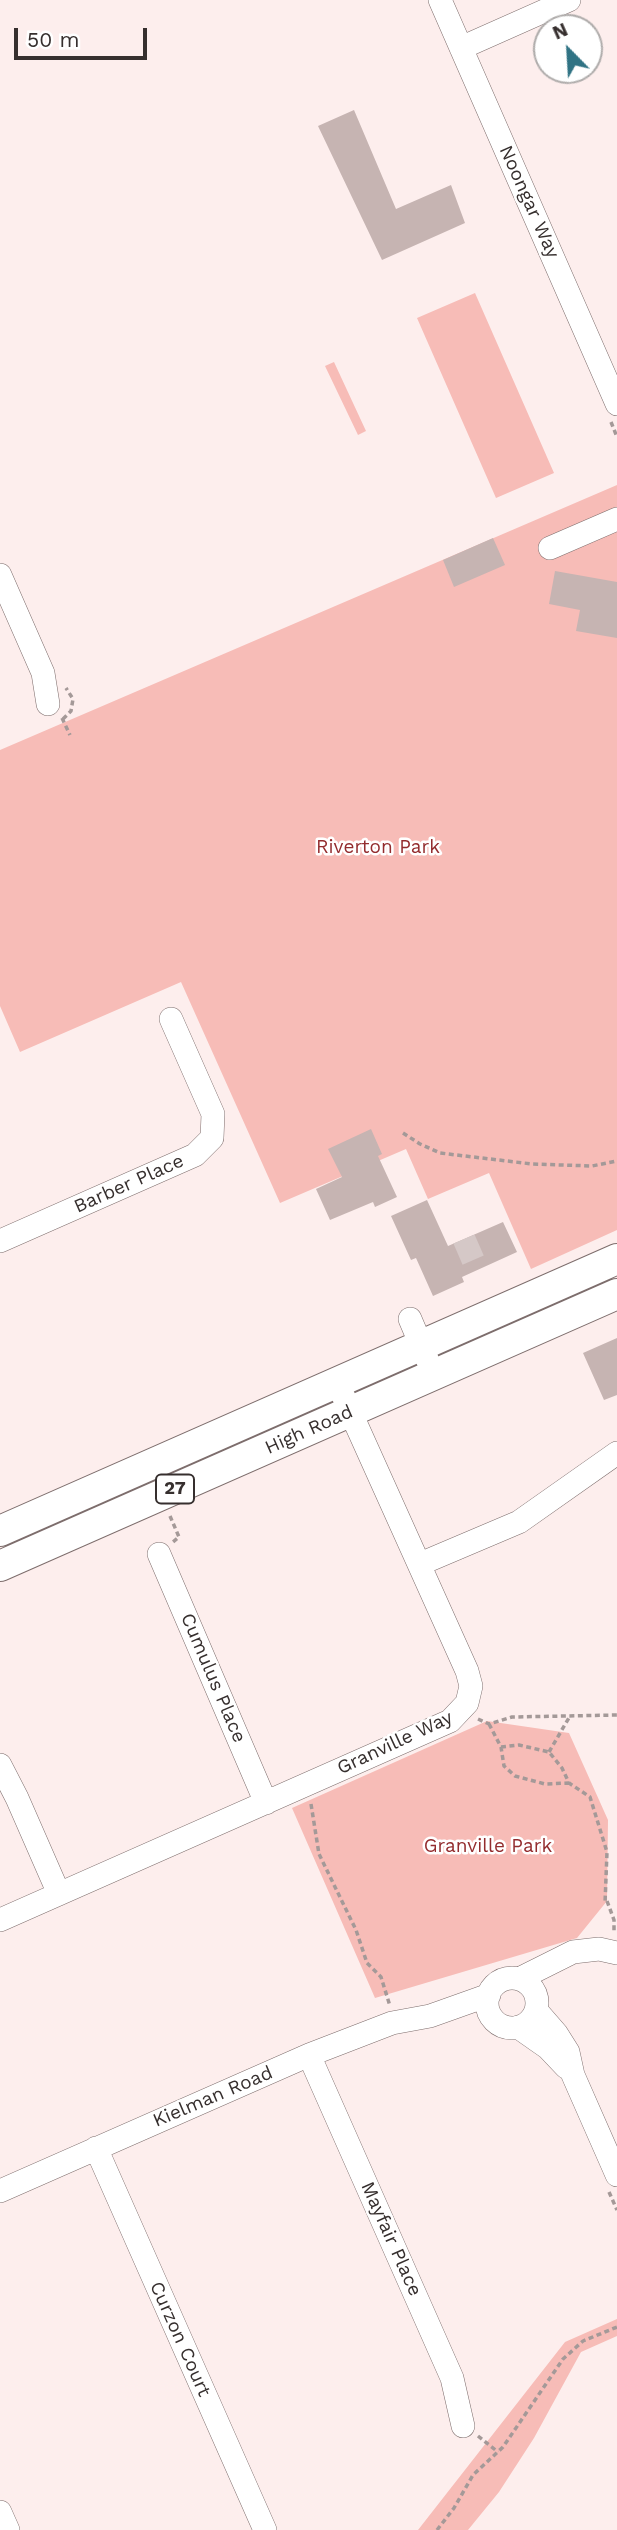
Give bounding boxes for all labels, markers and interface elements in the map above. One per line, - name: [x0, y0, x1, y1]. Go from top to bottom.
- scale bar: [18, 14, 150, 58]
- north arrow: [533, 14, 603, 84]
- text: N: [549, 18, 571, 45]
- text: 50 m: [27, 27, 79, 52]
- street label: Noongar Way: [494, 142, 564, 262]
- park label: Riverton Park: [316, 836, 440, 858]
- street label: Barber Place: [71, 1150, 187, 1218]
- street label: High Road: [262, 1401, 356, 1459]
- road number: 27: [156, 1474, 194, 1504]
- street label: Cumulus Place: [175, 1610, 251, 1746]
- street label: Granville Way: [334, 1706, 456, 1780]
- park label: Granville Park: [424, 1835, 552, 1857]
- street label: Kielman Road: [150, 2062, 276, 2132]
- street label: Mayfair Place: [356, 2178, 426, 2300]
- street label: Curzon Court: [144, 2278, 216, 2400]

